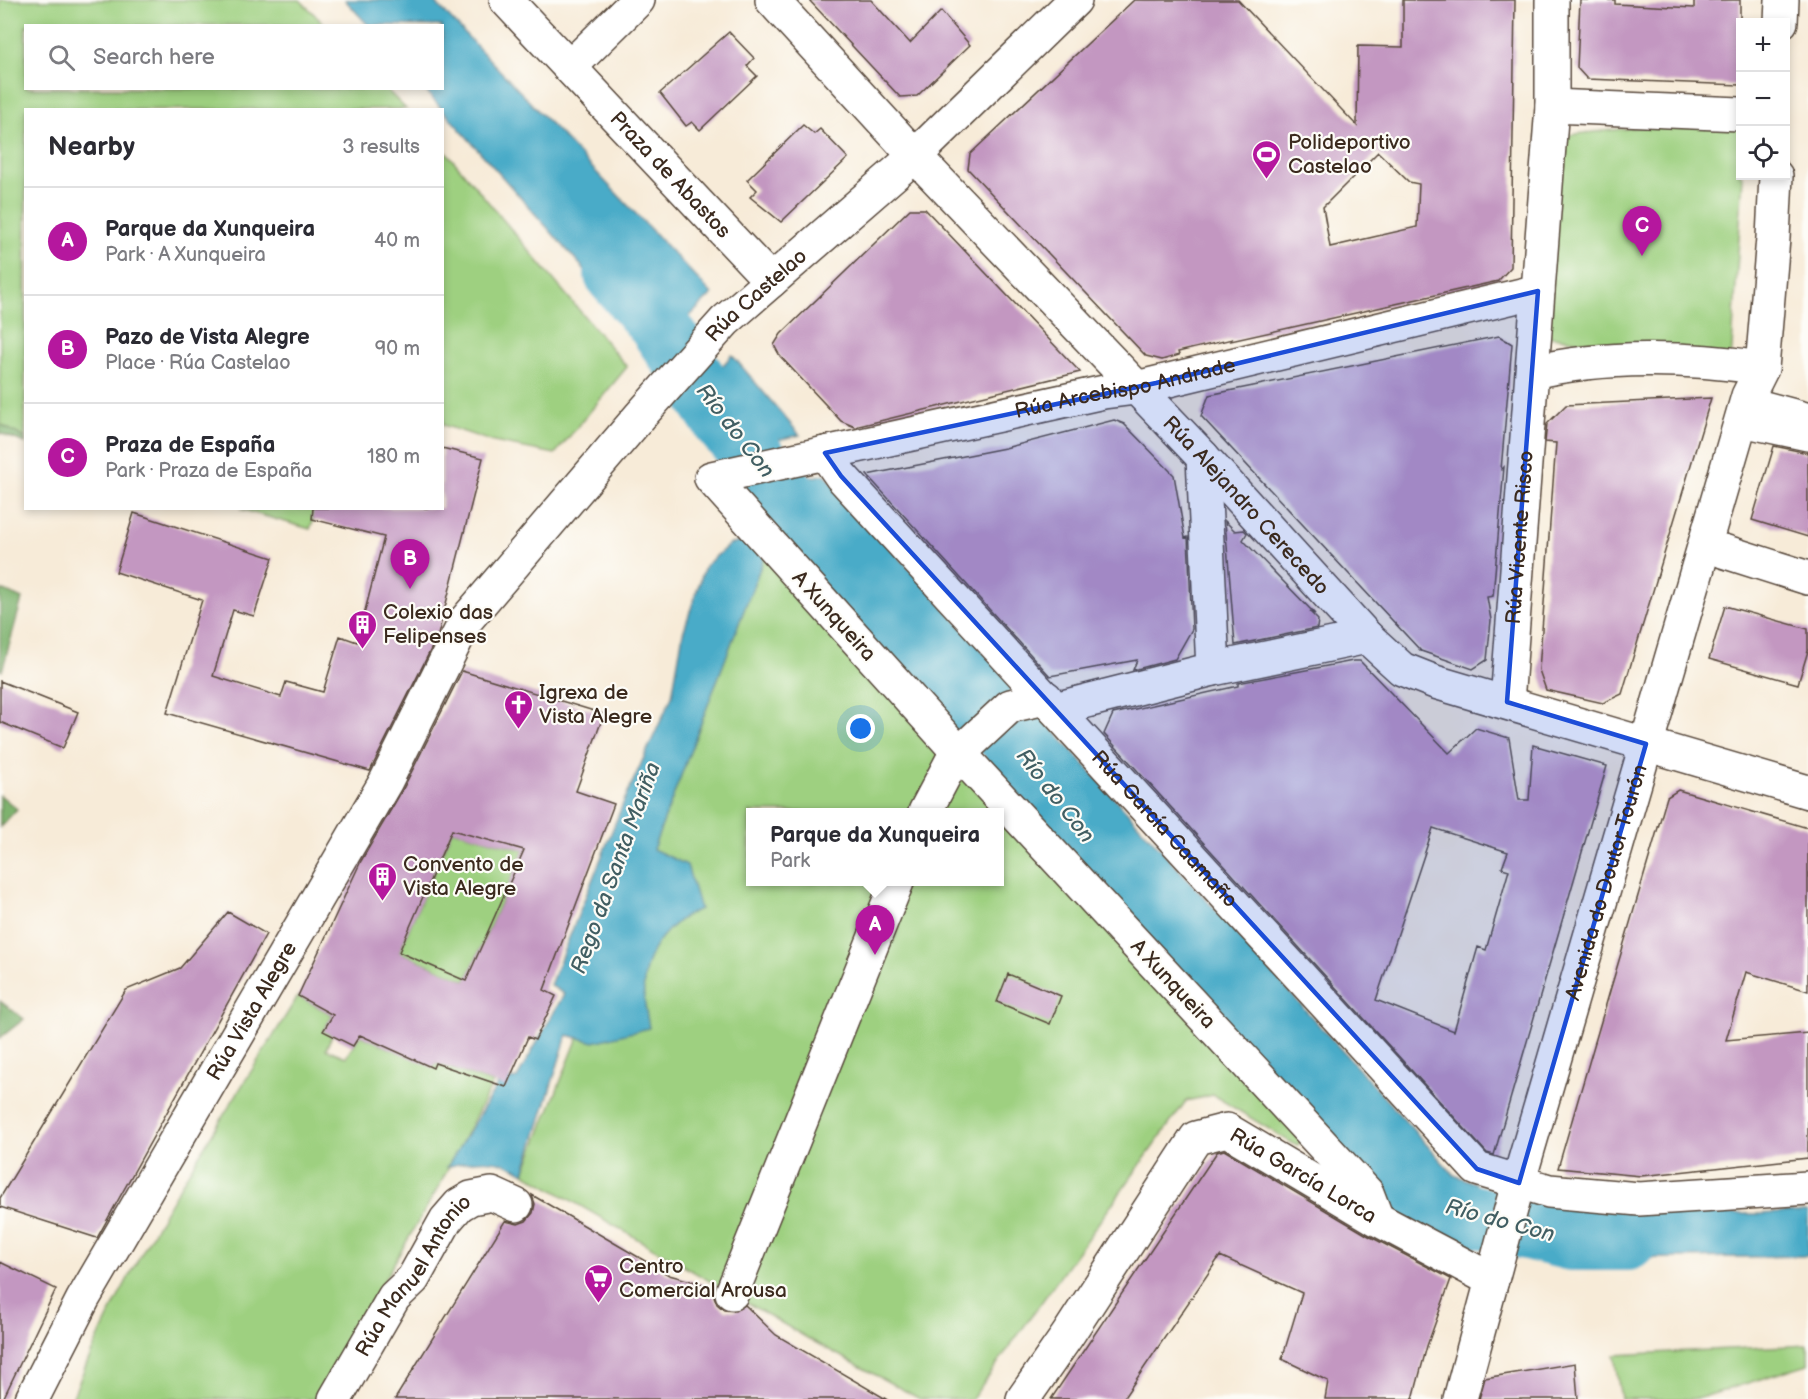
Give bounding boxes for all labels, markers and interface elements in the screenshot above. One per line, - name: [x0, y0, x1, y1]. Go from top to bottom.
- map controls: [1736, 18, 1790, 180]
- button: +: [1736, 18, 1790, 72]
- search box: [24, 24, 444, 90]
- icon: search: [45, 41, 78, 74]
- text: Search here: [93, 44, 215, 71]
- button: −: [1736, 72, 1790, 126]
- street label: Praza de Abastos: [605, 106, 736, 243]
- button: locate: [1736, 126, 1790, 180]
- place label: Polideportivo Castelao: [1288, 130, 1411, 179]
- text: Nearby: [48, 132, 135, 163]
- text: 3 results: [342, 135, 420, 159]
- sports icon: Polideportivo Castelao: [1251, 138, 1283, 180]
- pin: C: [1622, 206, 1662, 256]
- text: Parque da Xunqueira: [105, 216, 315, 243]
- text: A: [61, 229, 74, 253]
- text: 40 m: [374, 229, 420, 253]
- text: Park · A Xunqueira: [105, 243, 266, 267]
- street label: Rúa Castelao: [700, 243, 812, 347]
- text: Pazo de Vista Alegre: [105, 324, 310, 351]
- text: B: [60, 337, 75, 361]
- text: 90 m: [375, 337, 420, 361]
- text: Place · Rúa Castelao: [105, 351, 291, 375]
- street label: Rúa Arcebispo Andrade: [1012, 352, 1238, 424]
- water label: Río do Con: [690, 379, 780, 483]
- street label: Rúa Alejandro Cerecedo: [1158, 411, 1335, 600]
- text: Praza de España: [105, 432, 275, 459]
- text: C: [60, 445, 75, 469]
- text: 180 m: [367, 445, 420, 469]
- street label: Rúa Vicente Risco: [1500, 450, 1538, 625]
- text: Park · Praza de España: [105, 459, 312, 483]
- pin: B: [390, 540, 430, 589]
- street label: A Xunqueira: [787, 566, 881, 666]
- place label: Colexio das Felipenses: [383, 600, 493, 649]
- building icon: Colexio das Felipenses: [346, 608, 378, 650]
- place label: Igrexa de Vista Alegre: [539, 680, 652, 729]
- church icon: Igrexa de Vista Alegre: [502, 688, 534, 730]
- your location: [846, 714, 875, 743]
- water label: Río do Con: [1010, 744, 1100, 848]
- street label: Rúa García Caamaño: [1087, 745, 1243, 913]
- water label: Rego da Santa Mariña: [565, 759, 667, 977]
- street label: Avenida do Doutor Tourón: [1560, 761, 1652, 1003]
- popup: [746, 808, 1004, 886]
- text: Parque da Xunqueira: [770, 822, 980, 849]
- text: Park: [770, 849, 810, 873]
- place label: Convento de Vista Alegre: [403, 852, 524, 901]
- building icon: Convento de Vista Alegre: [366, 860, 398, 902]
- pin: A: [856, 906, 894, 955]
- street label: A Xunqueira: [1125, 934, 1221, 1034]
- street label: Rúa Vista Alegre: [201, 937, 302, 1085]
- street label: Rúa García Lorca: [1226, 1122, 1381, 1228]
- street label: Rúa Manuel Antonio: [350, 1188, 475, 1361]
- water label: Río do Con: [1442, 1193, 1558, 1249]
- place label: Centro Comercial Arousa: [619, 1254, 787, 1303]
- supermarket icon: Centro Comercial Arousa: [582, 1262, 614, 1304]

